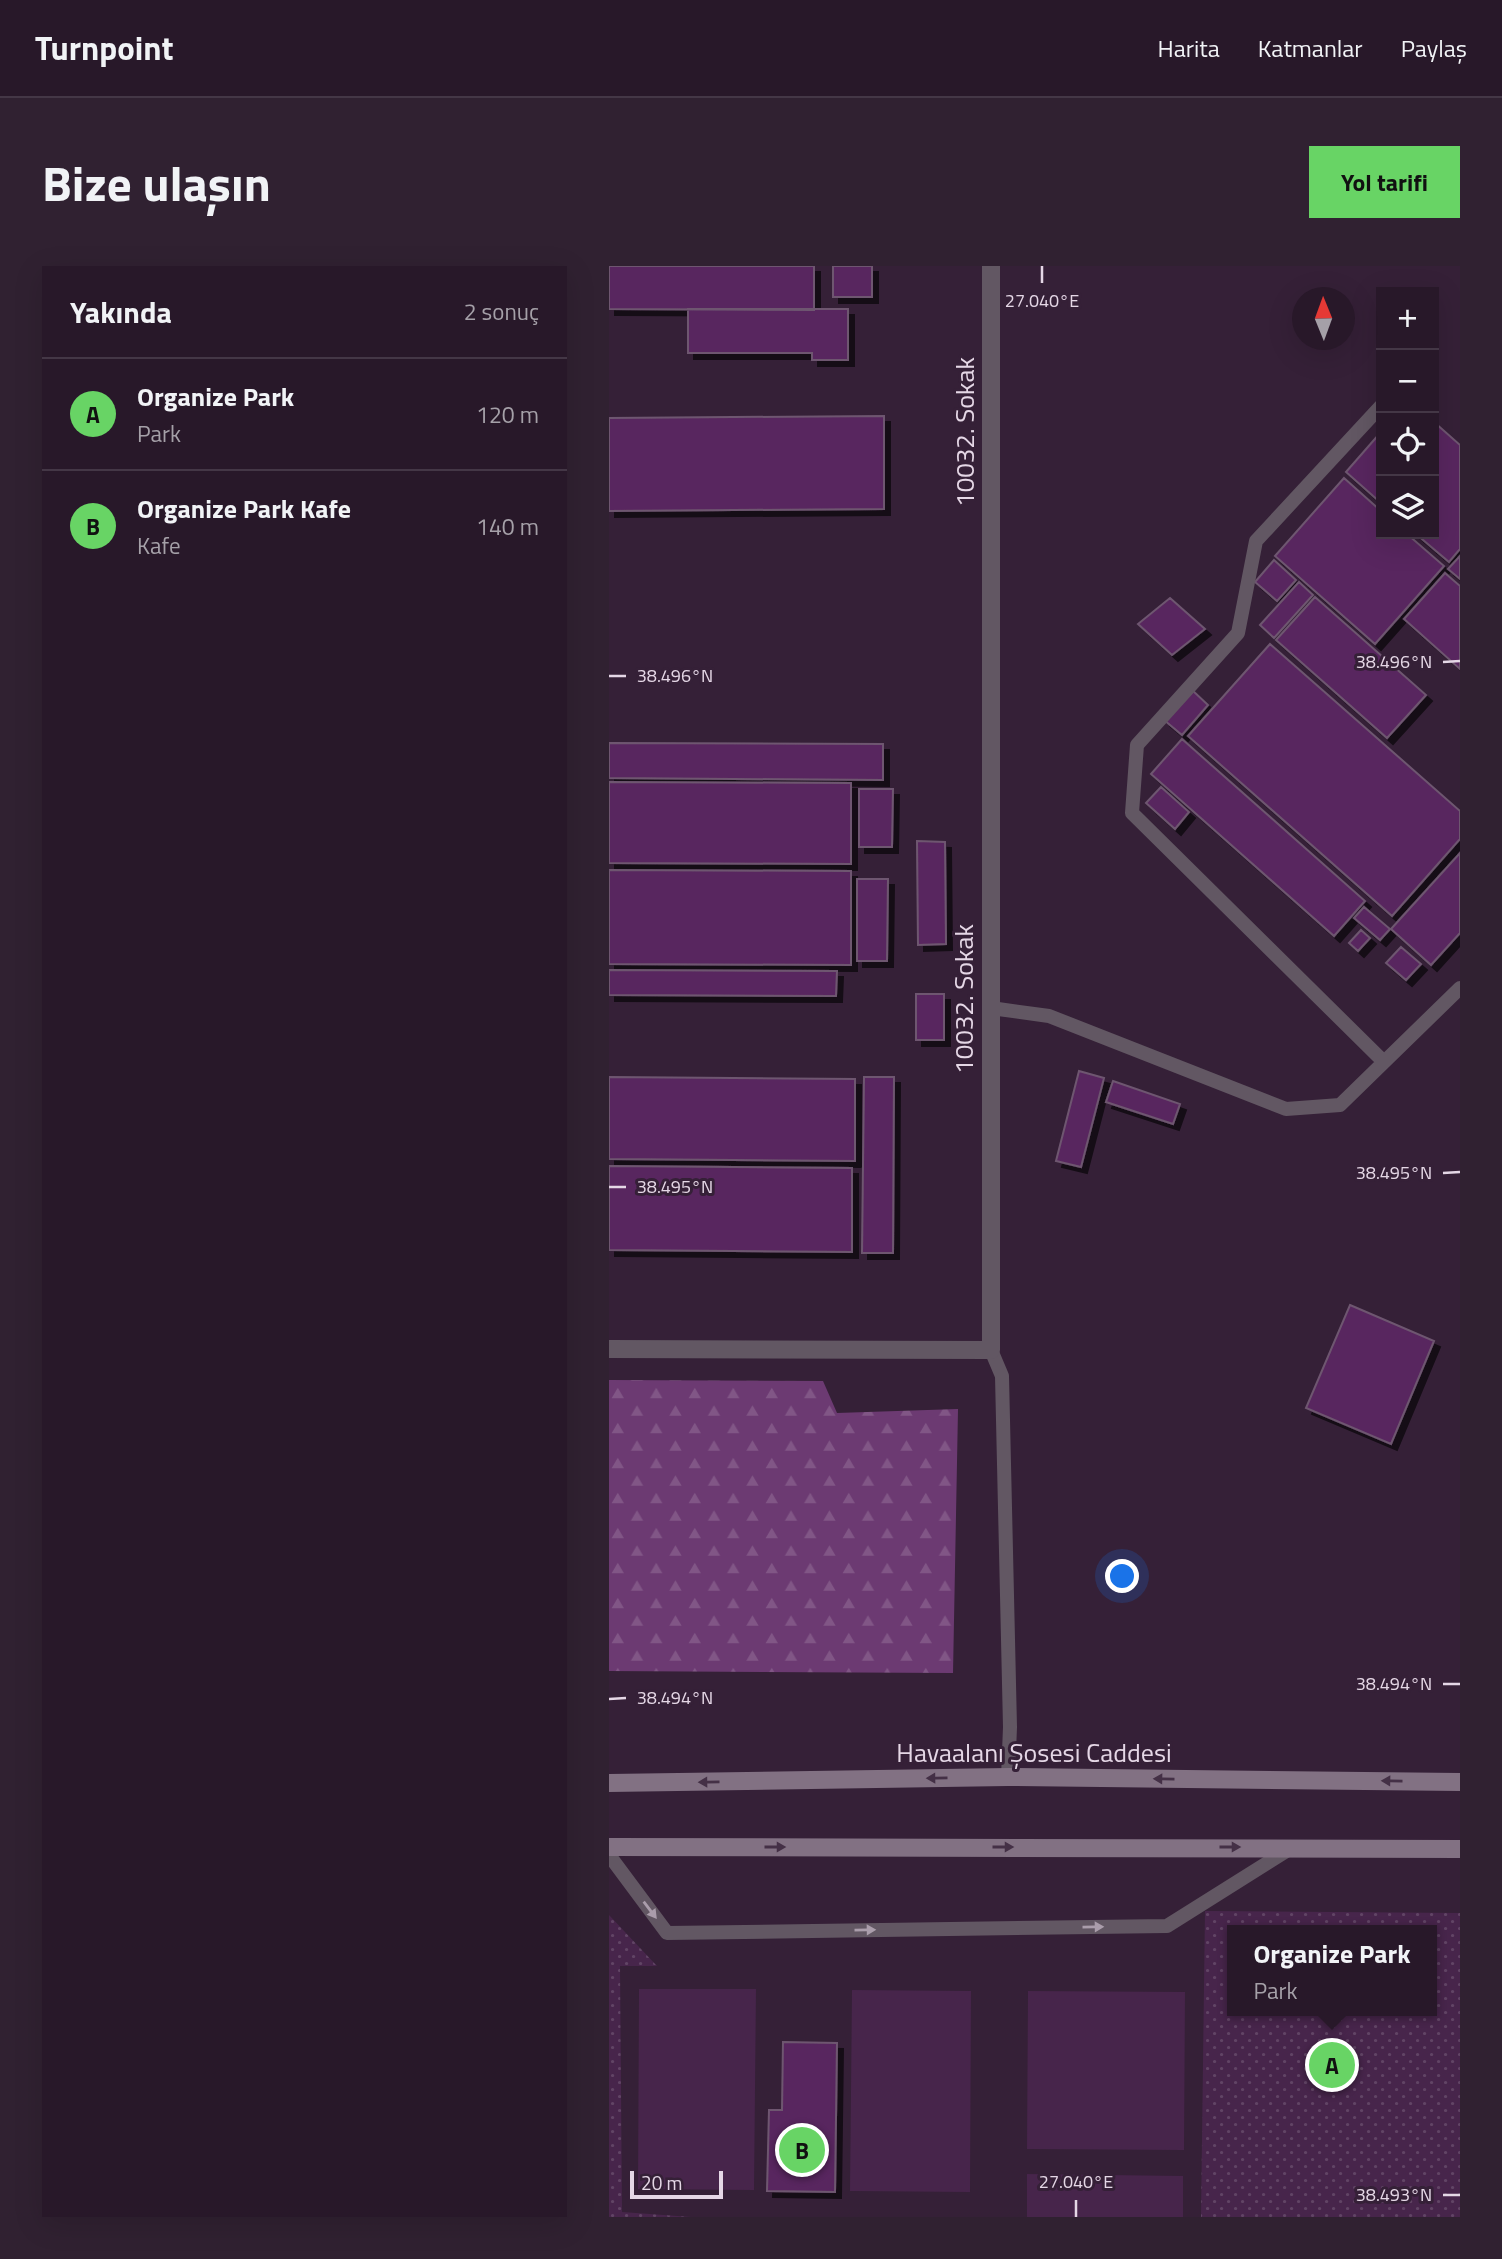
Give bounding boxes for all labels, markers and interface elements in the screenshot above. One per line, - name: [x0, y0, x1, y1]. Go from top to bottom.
- text: Turnpoint: [35, 23, 174, 73]
- text: Harita: [1157, 30, 1220, 66]
- text: Katmanlar: [1258, 30, 1363, 66]
- text: Paylaş: [1401, 30, 1467, 66]
- text: Bize ulaşın: [42, 145, 271, 220]
- button: Yol tarifi: [1309, 146, 1460, 218]
- text: 27.040°E: [1005, 287, 1079, 314]
- north arrow: [1292, 287, 1355, 350]
- map controls: [1376, 287, 1439, 539]
- button: +: [1376, 287, 1439, 350]
- text: Yakında: [70, 289, 172, 335]
- text: 2 sonuç: [464, 294, 539, 329]
- button: −: [1376, 350, 1439, 413]
- street label: 10032. Sokak: [945, 357, 984, 507]
- text: Organize Park: [137, 377, 294, 416]
- text: A: [86, 397, 100, 432]
- text: 120 m: [476, 397, 539, 432]
- button: locate: [1376, 413, 1439, 476]
- text: Park: [137, 416, 181, 451]
- button: layers: [1376, 476, 1439, 539]
- text: Organize Park Kafe: [137, 489, 351, 528]
- text: B: [86, 509, 100, 544]
- text: 140 m: [476, 509, 539, 544]
- text: Kafe: [137, 528, 181, 563]
- text: 38.496°N: [1356, 648, 1432, 675]
- text: 38.496°N: [637, 662, 713, 689]
- street label: 10032. Sokak: [944, 924, 983, 1074]
- text: 38.495°N: [1356, 1159, 1432, 1186]
- text: 38.495°N: [637, 1173, 713, 1200]
- your location: [1105, 1559, 1139, 1593]
- text: 38.494°N: [1356, 1670, 1432, 1697]
- text: 38.494°N: [637, 1684, 713, 1711]
- street label: Havaalanı Şosesi Caddesi: [896, 1733, 1172, 1772]
- one-way arrow: [926, 1772, 948, 1784]
- one-way arrow: [1153, 1773, 1175, 1785]
- one-way arrow: [1381, 1775, 1403, 1787]
- one-way arrow: [698, 1776, 720, 1787]
- one-way arrow: [764, 1841, 786, 1853]
- one-way arrow: [992, 1841, 1014, 1853]
- one-way arrow: [1219, 1842, 1241, 1853]
- one-way arrow: [642, 1900, 657, 1918]
- one-way arrow: [1082, 1921, 1104, 1932]
- one-way arrow: [855, 1924, 877, 1936]
- popup: [1227, 1925, 1437, 2016]
- text: Organize Park: [1253, 1934, 1411, 1973]
- text: Park: [1253, 1973, 1297, 2008]
- pin: A: [1309, 2039, 1355, 2091]
- pin: B: [779, 2124, 825, 2176]
- scale bar: [630, 2168, 723, 2200]
- text: 20 m: [641, 2168, 682, 2197]
- text: 27.040°E: [1039, 2168, 1113, 2195]
- text: 38.493°N: [1356, 2181, 1432, 2208]

